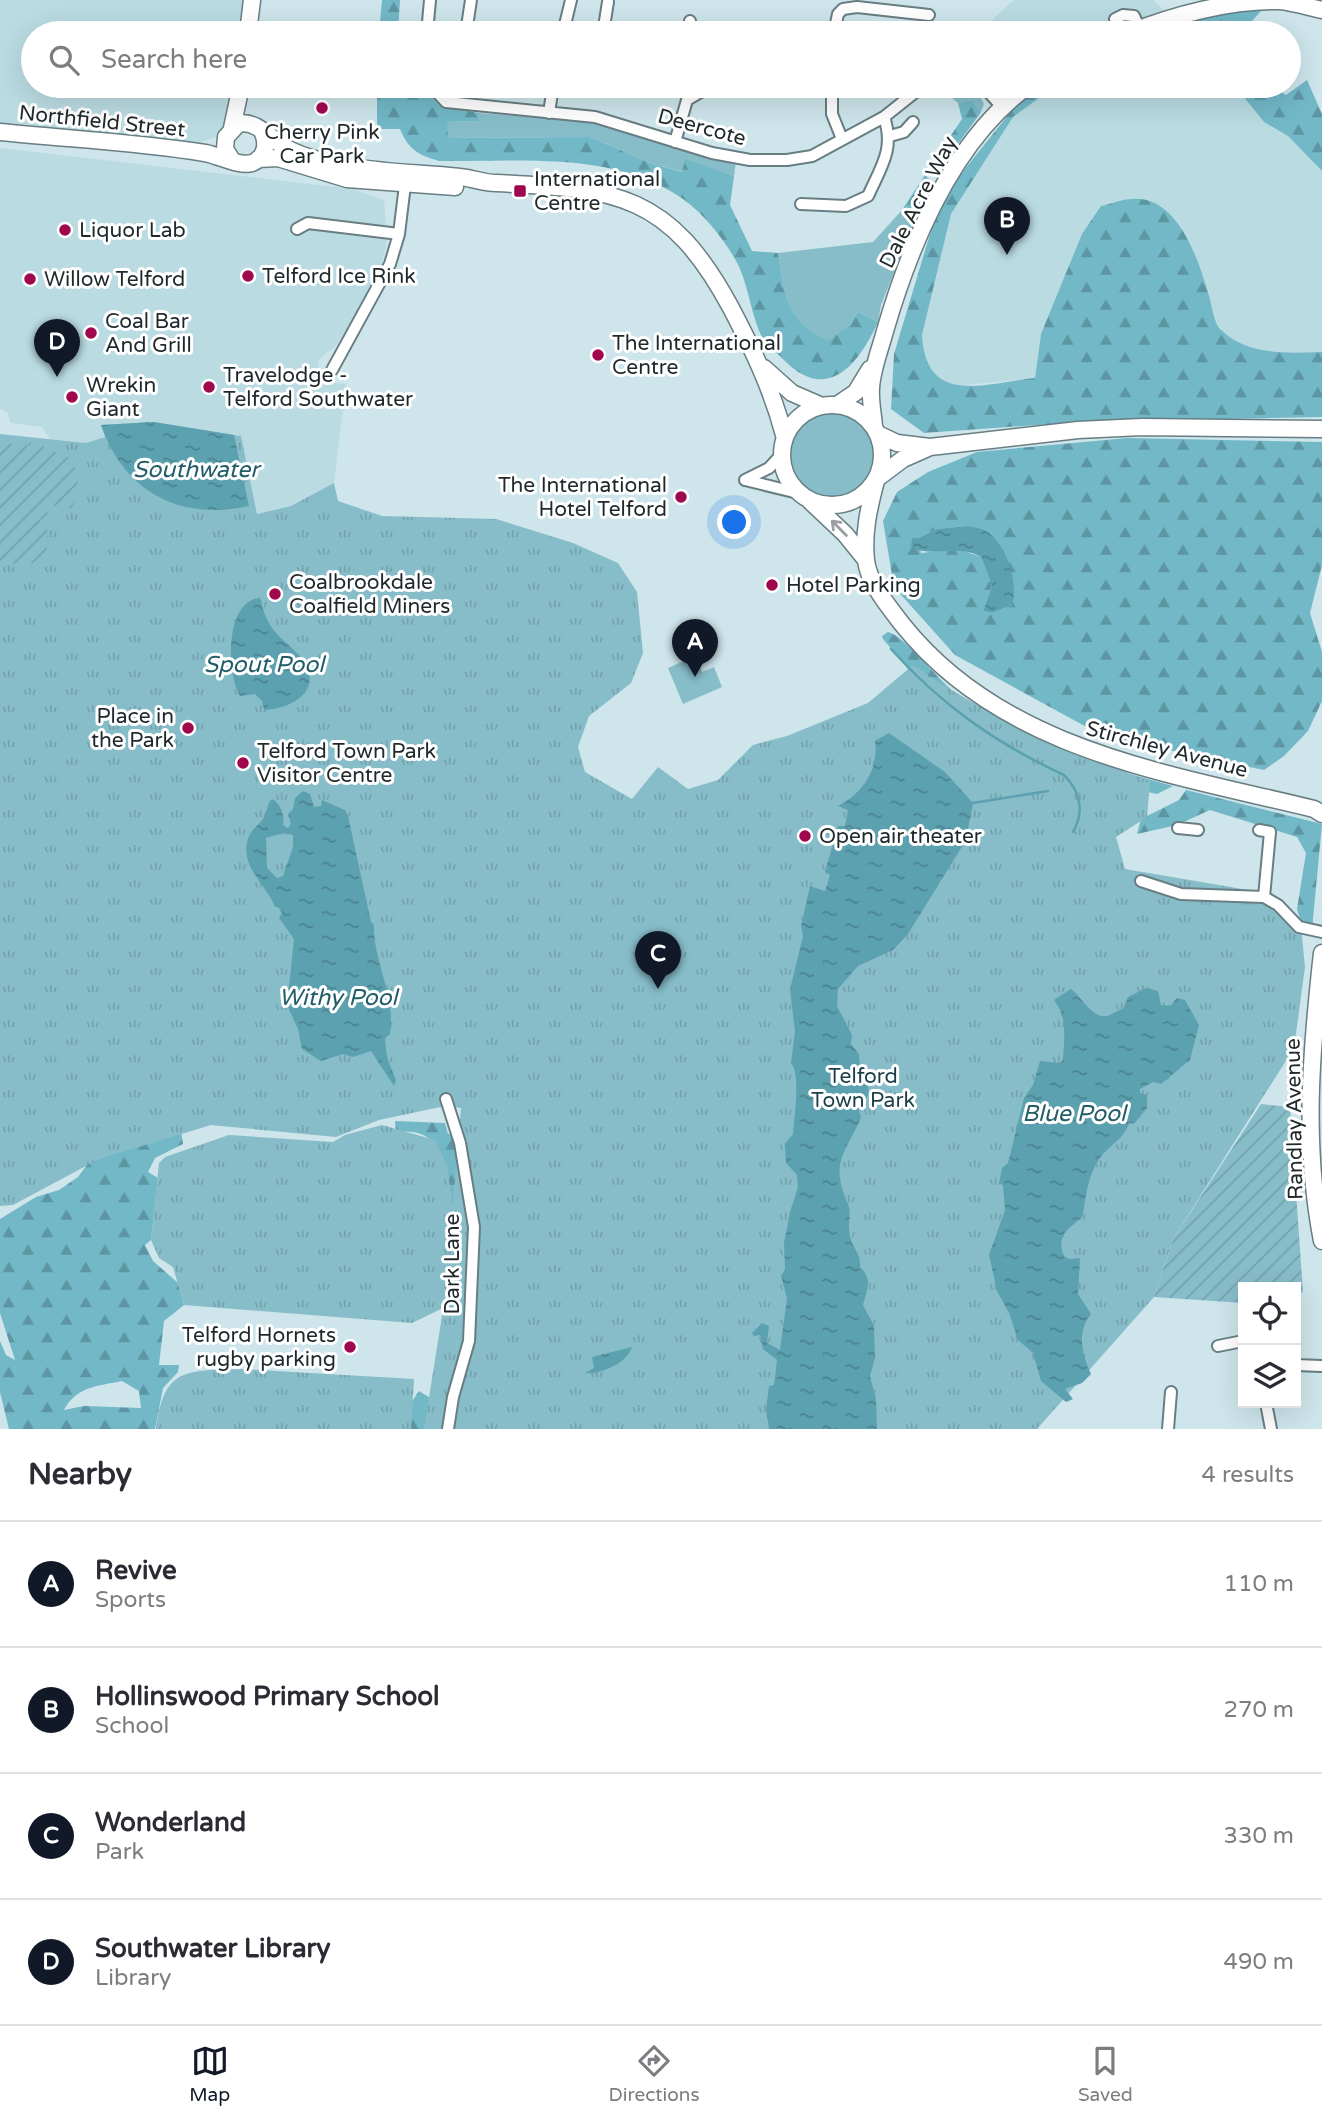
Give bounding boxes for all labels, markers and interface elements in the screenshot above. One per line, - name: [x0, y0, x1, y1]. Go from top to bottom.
- search box: [21, 21, 1301, 98]
- icon: search: [45, 41, 83, 79]
- text: Search here: [101, 44, 247, 75]
- street label: Northfield Street: [18, 100, 186, 143]
- marker: Cherry Pink Car Park: [314, 100, 330, 116]
- street label: Deercote: [655, 104, 749, 151]
- place label: Cherry Pink Car Park: [264, 120, 380, 169]
- street label: Dale Acre Way: [874, 132, 962, 272]
- place label: International Centre: [534, 167, 660, 216]
- marker: International Centre: [512, 183, 528, 199]
- pin: B: [984, 197, 1030, 255]
- place label: Liquor Lab: [79, 218, 186, 243]
- marker: Liquor Lab: [57, 222, 73, 238]
- place label: Telford Ice Rink: [262, 264, 416, 289]
- place label: Willow Telford: [44, 267, 185, 292]
- marker: Telford Ice Rink: [240, 268, 256, 284]
- marker: Willow Telford: [22, 271, 38, 287]
- place label: Coal Bar And Grill: [105, 309, 192, 358]
- pin: D: [34, 319, 80, 377]
- marker: Coal Bar And Grill: [83, 325, 99, 341]
- place label: The International Centre: [612, 331, 781, 380]
- marker: The International Centre: [590, 347, 606, 363]
- place label: Travelodge - Telford Southwater: [223, 363, 413, 412]
- place label: Wrekin Giant: [86, 373, 156, 422]
- marker: Travelodge - Telford Southwater: [201, 379, 217, 395]
- marker: Wrekin Giant: [64, 389, 80, 405]
- water label: Southwater: [133, 456, 262, 484]
- place label: The International Hotel Telford: [498, 473, 667, 522]
- marker: The International Hotel Telford: [673, 489, 689, 505]
- your location: [717, 505, 751, 539]
- one-way arrow: [831, 519, 848, 536]
- place label: Coalbrookdale Coalfield Miners: [289, 570, 450, 619]
- place label: Hotel Parking: [786, 573, 921, 598]
- marker: Hotel Parking: [764, 577, 780, 593]
- marker: Coalbrookdale Coalfield Miners: [267, 586, 283, 602]
- pin: A: [672, 619, 718, 677]
- water label: Spout Pool: [204, 651, 326, 679]
- place label: Place in the Park: [91, 704, 174, 753]
- street label: Stirchley Avenue: [1083, 716, 1251, 783]
- marker: Place in the Park: [180, 720, 196, 736]
- place label: Telford Town Park Visitor Centre: [257, 739, 436, 788]
- marker: Telford Town Park Visitor Centre: [235, 755, 251, 771]
- place label: Open air theater: [819, 824, 982, 849]
- marker: Open air theater: [797, 828, 813, 844]
- pin: C: [635, 931, 681, 989]
- water label: Withy Pool: [279, 984, 400, 1012]
- street label: Randlay Avenue: [1281, 1038, 1308, 1200]
- park label: Telford Town Park: [811, 1064, 915, 1113]
- water label: Blue Pool: [1022, 1100, 1128, 1128]
- street label: Dark Lane: [440, 1213, 465, 1314]
- map controls: [1238, 1282, 1301, 1408]
- button: locate: [1238, 1282, 1301, 1345]
- place label: Telford Hornets rugby parking: [182, 1323, 336, 1372]
- marker: Telford Hornets rugby parking: [342, 1339, 358, 1355]
- button: layers: [1238, 1345, 1301, 1408]
- text: Nearby: [28, 1456, 132, 1493]
- text: 4 results: [1201, 1461, 1294, 1489]
- text: Revive: [95, 1555, 177, 1586]
- text: A: [42, 1570, 60, 1598]
- text: 110 m: [1224, 1570, 1294, 1598]
- text: Sports: [95, 1586, 166, 1614]
- text: Hollinswood Primary School: [95, 1681, 440, 1712]
- text: B: [43, 1696, 59, 1724]
- text: 270 m: [1224, 1696, 1294, 1724]
- text: School: [95, 1712, 169, 1740]
- text: Wonderland: [95, 1807, 246, 1838]
- text: C: [43, 1822, 59, 1850]
- text: 330 m: [1224, 1822, 1294, 1850]
- text: Park: [95, 1838, 144, 1866]
- text: Southwater Library: [95, 1933, 330, 1964]
- text: D: [42, 1948, 60, 1976]
- text: 490 m: [1224, 1948, 1294, 1976]
- text: Library: [95, 1964, 171, 1992]
- tab: Map: [189, 2042, 230, 2106]
- tab: Directions: [609, 2042, 700, 2106]
- tab: Saved: [1078, 2042, 1133, 2106]

